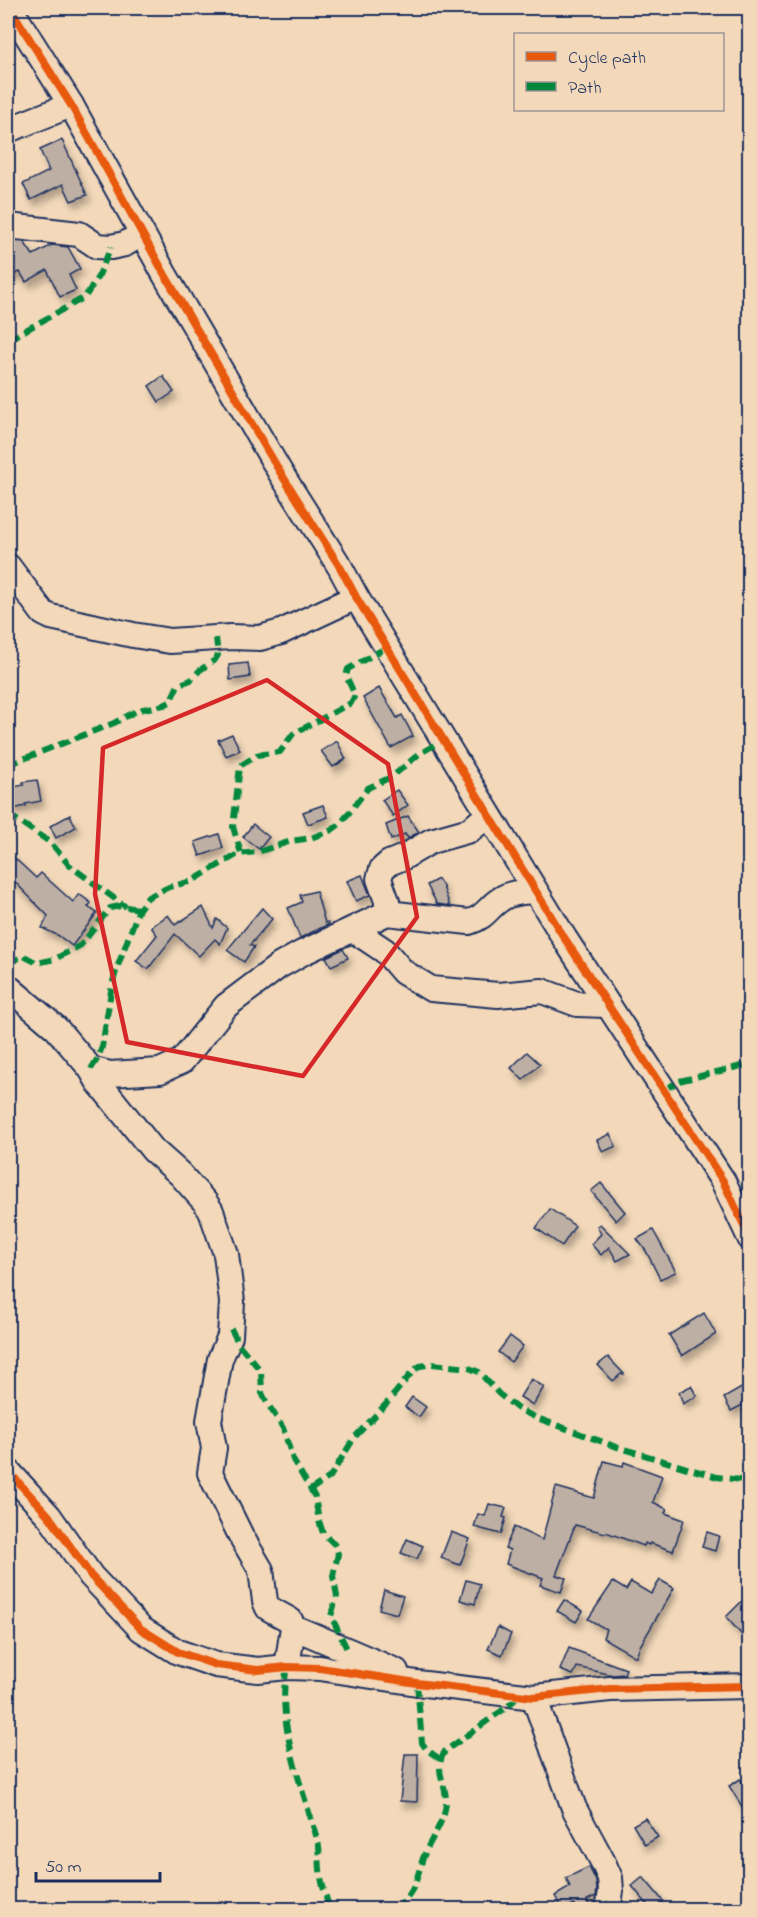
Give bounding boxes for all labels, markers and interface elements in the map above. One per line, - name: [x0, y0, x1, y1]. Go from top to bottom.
- legend: [514, 33, 724, 111]
- text: Cycle path: [568, 46, 646, 72]
- text: Path: [568, 76, 602, 102]
- scale bar: [36, 1845, 160, 1883]
- text: 50 m: [45, 1855, 82, 1881]

